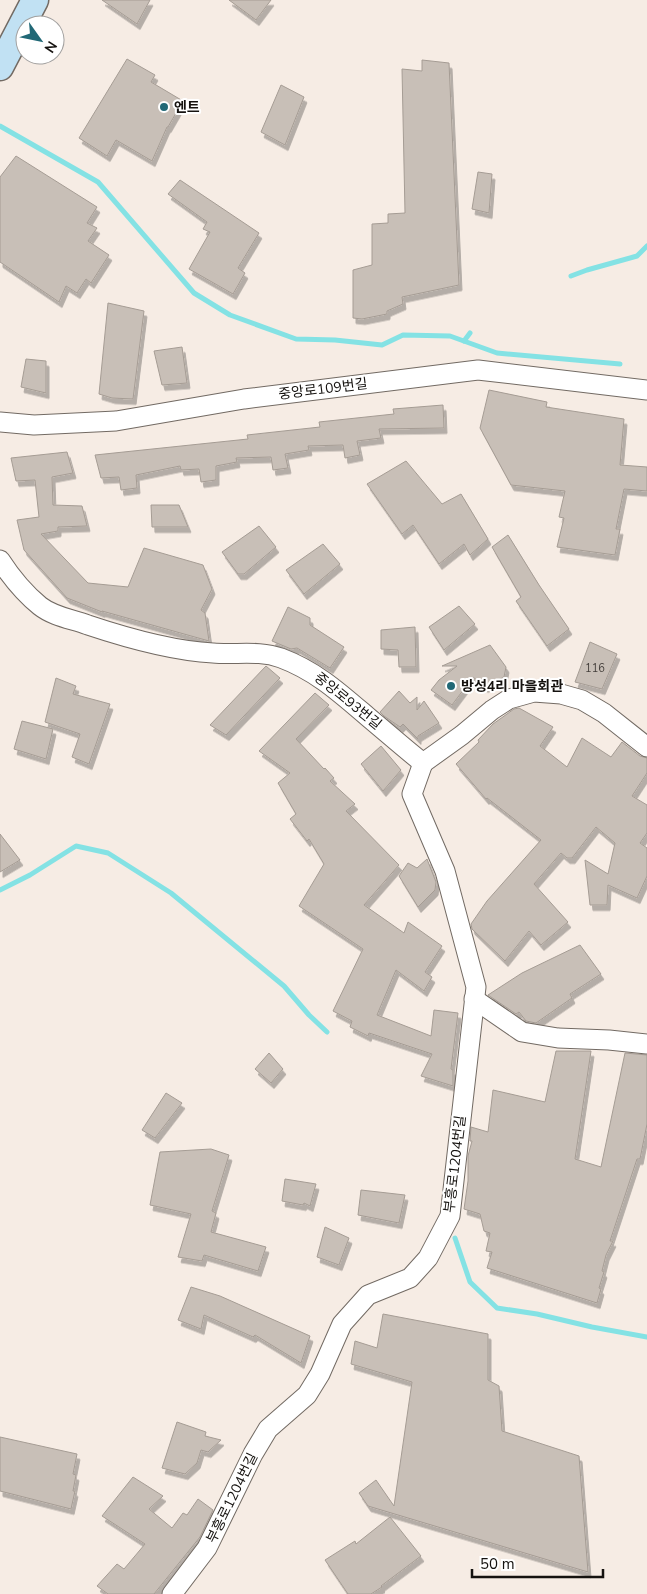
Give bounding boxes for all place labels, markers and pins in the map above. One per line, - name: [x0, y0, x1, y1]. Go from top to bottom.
- place label: 엔트: [174, 98, 200, 117]
- marker: 엔트: [158, 101, 170, 113]
- place label: 방성4리 마을회관: [461, 677, 563, 696]
- marker: 방성4리 마을회관: [445, 680, 457, 692]

